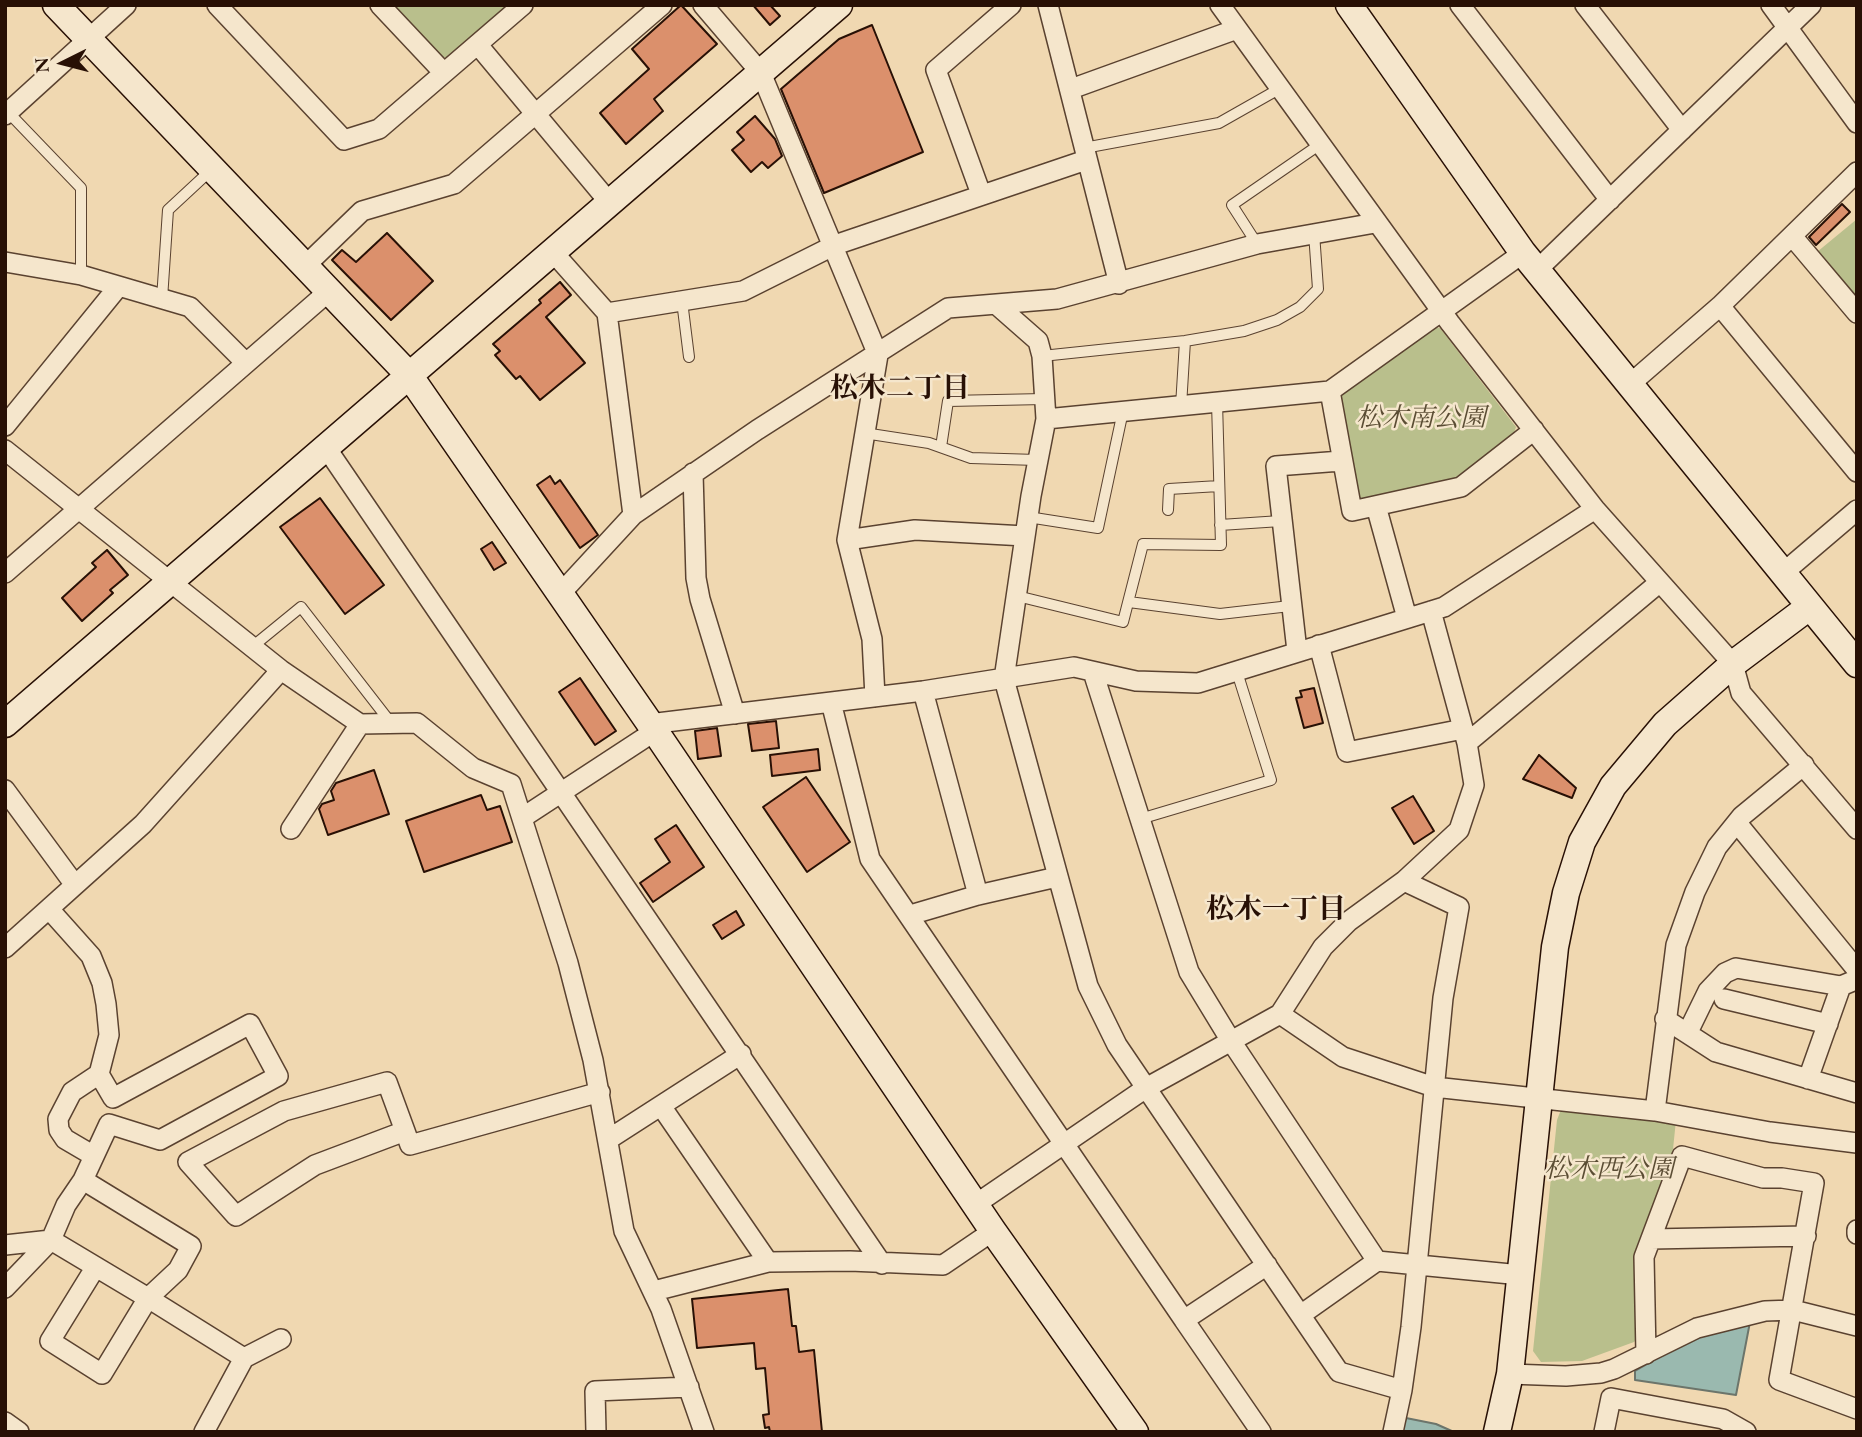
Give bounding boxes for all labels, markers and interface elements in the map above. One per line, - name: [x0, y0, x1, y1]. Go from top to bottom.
- north arrow: [28, 28, 98, 98]
- text: N: [28, 56, 55, 74]
- district label: 松木二丁目: [830, 372, 970, 406]
- park label: 松木南公園: [1356, 403, 1486, 435]
- district label: 松木一丁目: [1206, 893, 1346, 927]
- park label: 松木西公園: [1544, 1154, 1674, 1186]

